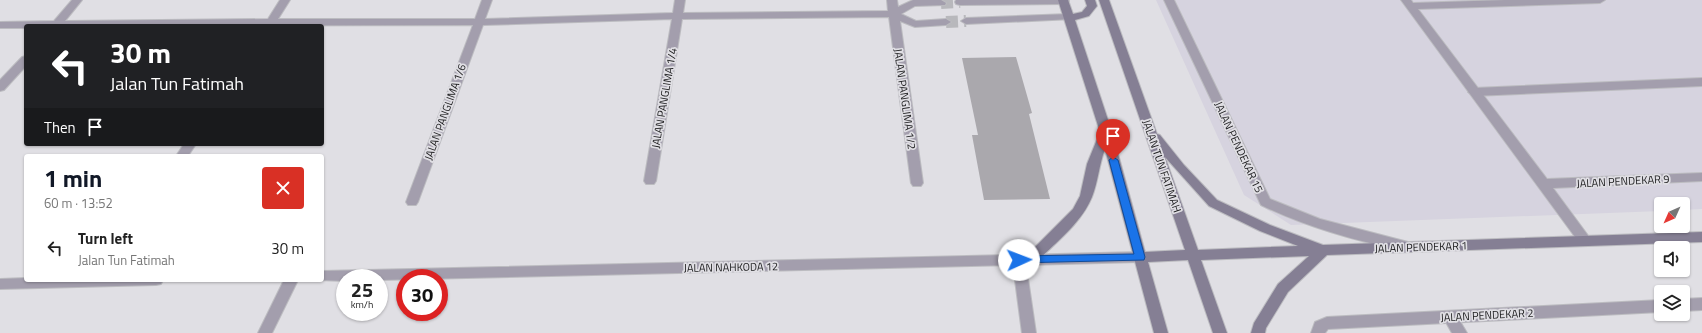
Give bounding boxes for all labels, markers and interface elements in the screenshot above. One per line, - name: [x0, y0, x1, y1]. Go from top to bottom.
- text: 30 m: [110, 31, 171, 74]
- icon: left: [44, 40, 96, 92]
- street label: JALAN PANGLIMA 1/4: [647, 47, 681, 149]
- street label: JALAN PANGLIMA 1/2: [890, 48, 920, 150]
- street label: JALAN PANGLIMA 1/6: [420, 62, 470, 162]
- text: Jalan Tun Fatimah: [110, 70, 244, 97]
- street label: JALAN PENDEKAR 15: [1211, 99, 1267, 195]
- text: Then: [44, 116, 76, 139]
- icon: arrive: [84, 116, 106, 138]
- street label: JALAN TUN FATIMAH: [1139, 117, 1185, 215]
- pin: [1096, 119, 1130, 160]
- icon: arrive: [1102, 125, 1124, 147]
- text: 1 min: [44, 160, 102, 196]
- button: close: [262, 167, 304, 209]
- street label: JALAN PENDEKAR 9: [1576, 171, 1670, 191]
- text: 60 m · 13:52: [44, 193, 113, 213]
- north arrow: [1654, 197, 1690, 233]
- map controls: [1654, 197, 1690, 321]
- text: Turn left: [78, 227, 133, 250]
- icon: left: [44, 237, 66, 259]
- text: 30 m: [271, 237, 304, 260]
- street label: JALAN PENDEKAR 1: [1374, 237, 1468, 257]
- position arrow: [998, 239, 1040, 281]
- button: sound: [1654, 241, 1690, 277]
- text: Jalan Tun Fatimah: [78, 250, 175, 270]
- street label: JALAN NAHKODA 12: [684, 258, 778, 276]
- speed limit sign: 30: [396, 269, 448, 321]
- text: 25: [351, 274, 373, 305]
- button: layers: [1654, 285, 1690, 321]
- text: km/h: [351, 297, 373, 312]
- street label: JALAN PENDEKAR 2: [1440, 305, 1534, 325]

